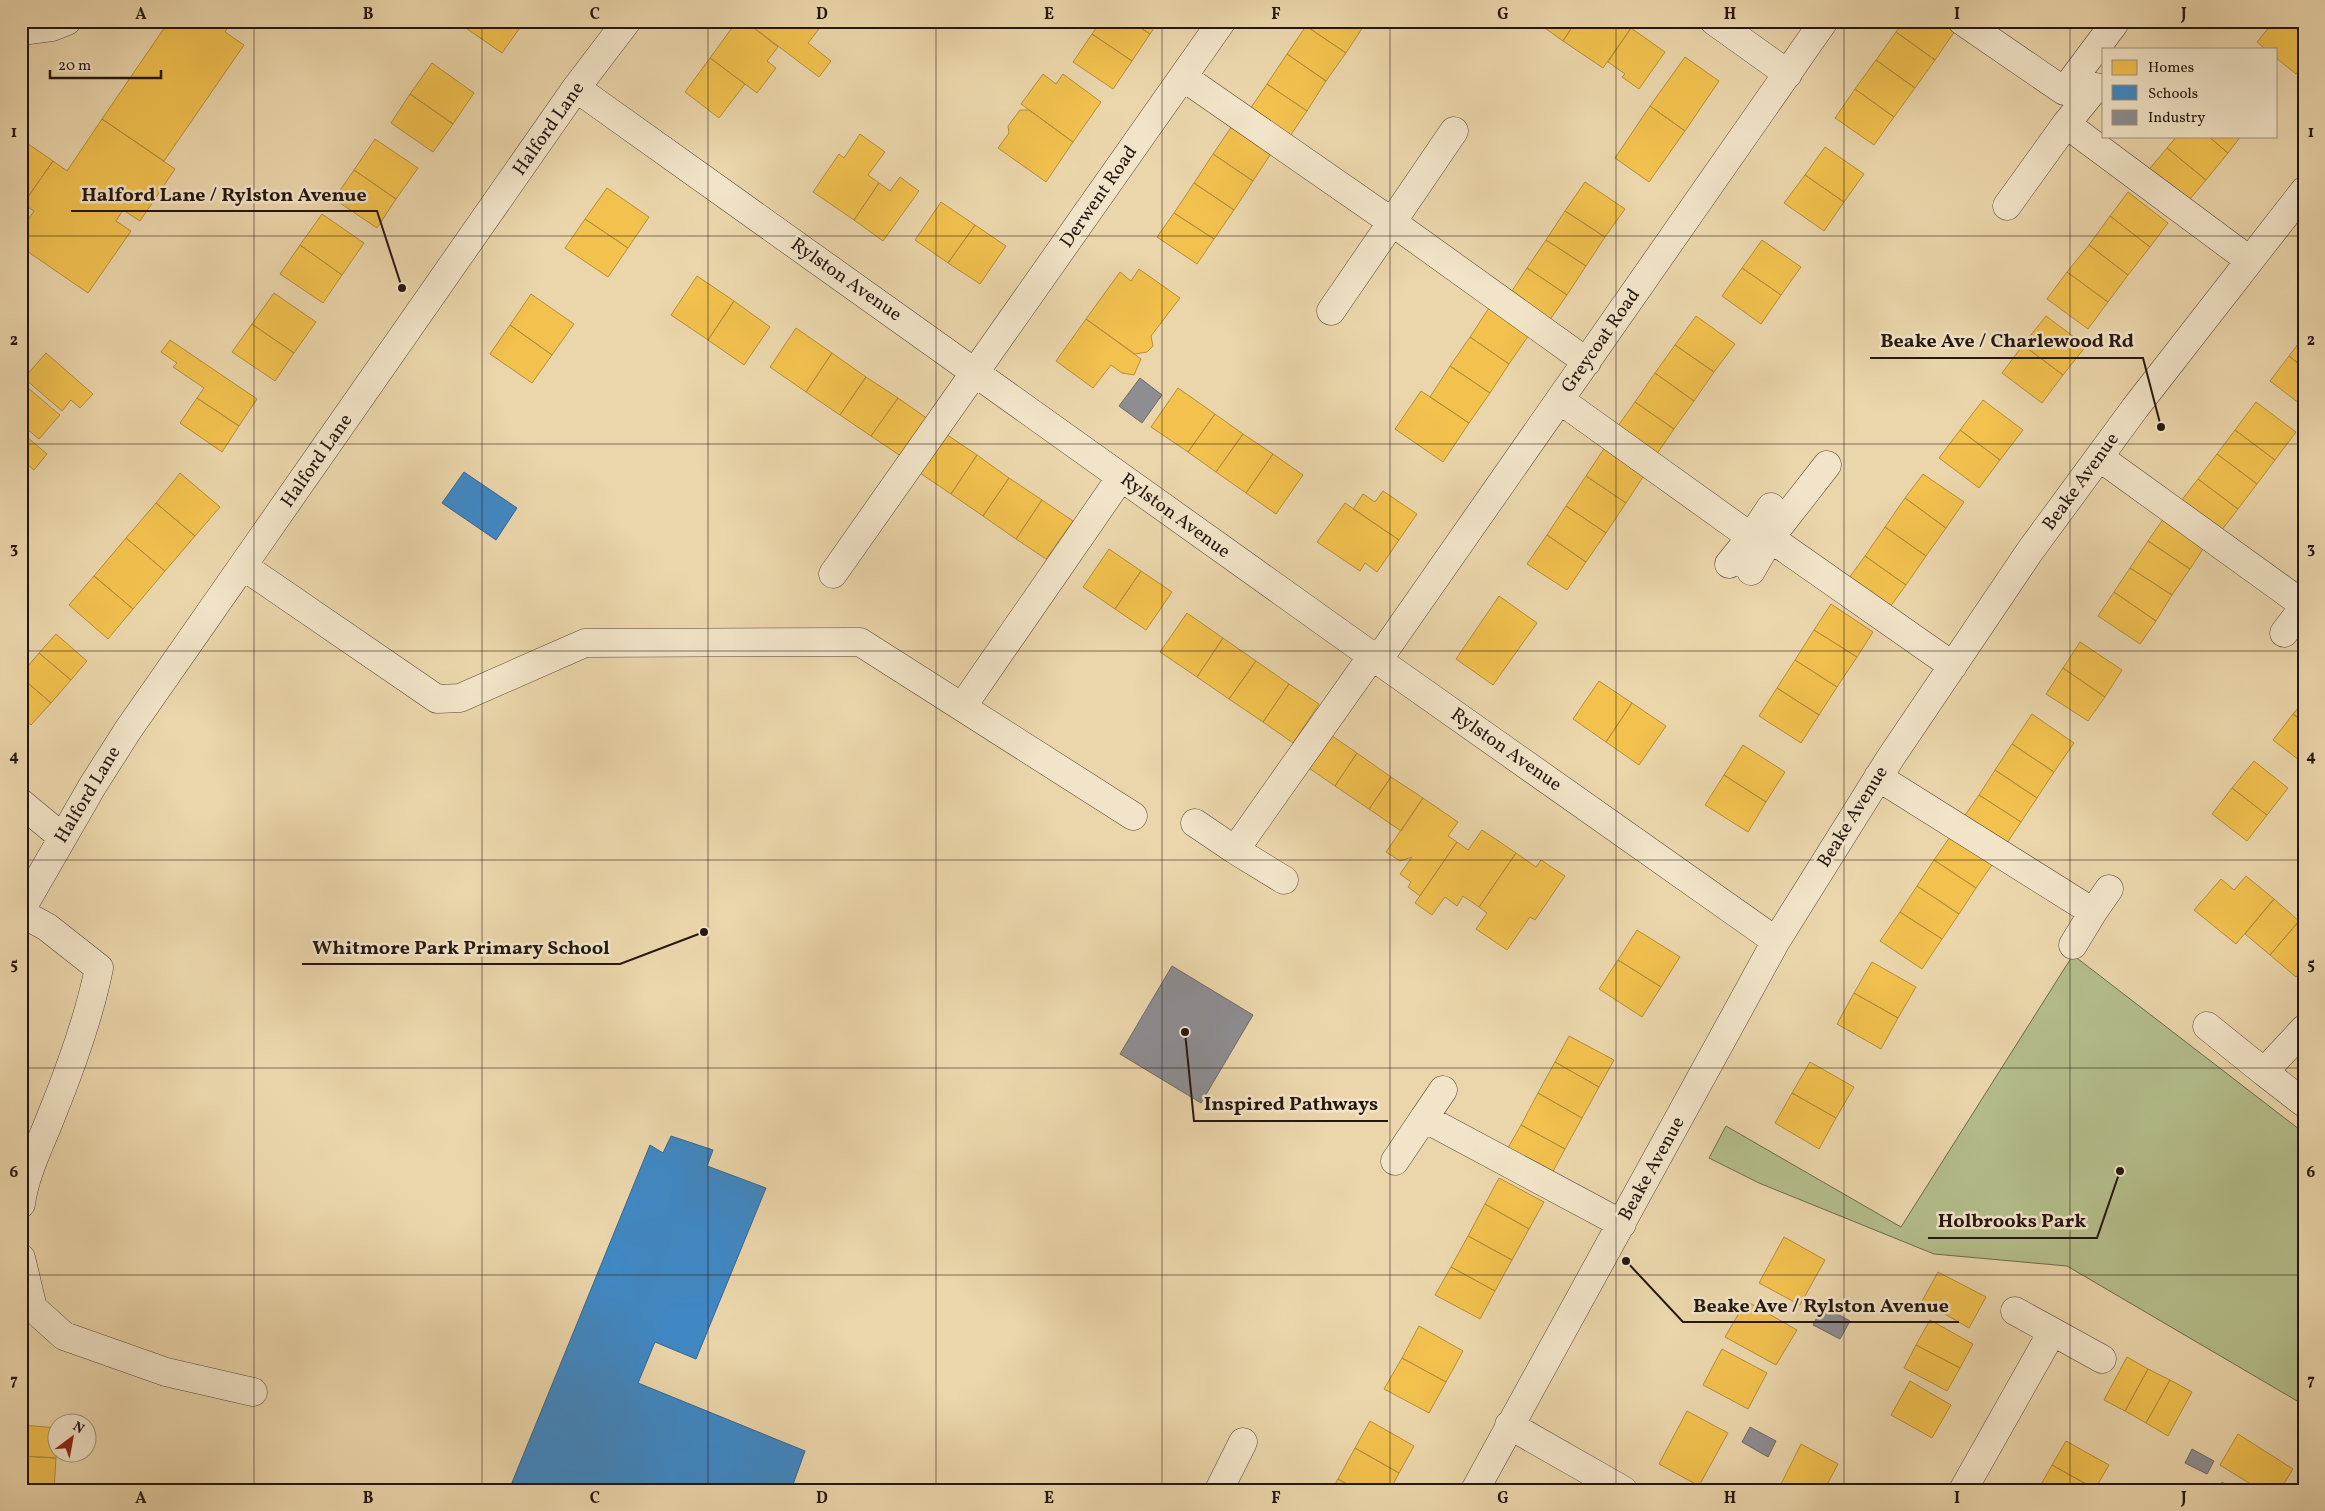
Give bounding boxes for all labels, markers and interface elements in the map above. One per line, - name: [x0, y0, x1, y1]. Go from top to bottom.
- text: A: [135, 4, 147, 26]
- text: B: [363, 4, 374, 26]
- text: C: [590, 4, 600, 26]
- text: D: [816, 4, 828, 26]
- text: E: [1044, 4, 1054, 26]
- text: F: [1271, 4, 1281, 26]
- text: G: [1497, 4, 1509, 26]
- text: H: [1724, 4, 1736, 26]
- text: I: [1954, 4, 1960, 26]
- text: J: [2180, 4, 2187, 26]
- scale bar: [50, 48, 161, 80]
- legend: [2102, 48, 2278, 138]
- text: 20 m: [58, 56, 91, 77]
- text: Homes: [2148, 58, 2194, 79]
- street label: Halford Lane: [507, 77, 591, 181]
- text: Schools: [2148, 84, 2198, 105]
- text: Industry: [2148, 108, 2205, 129]
- text: 1: [11, 122, 17, 144]
- text: 1: [2308, 122, 2314, 144]
- street label: Derwent Road: [1054, 141, 1144, 253]
- callout: Halford Lane / Rylston Avenue: [71, 176, 377, 211]
- text: Halford Lane / Rylston Avenue: [81, 182, 367, 210]
- street label: Rylston Avenue: [785, 232, 907, 328]
- street label: Greycoat Road: [1555, 284, 1647, 398]
- callout: Beake Ave / Charlewood Rd: [1870, 323, 2143, 358]
- text: Beake Ave / Charlewood Rd: [1880, 328, 2134, 356]
- text: 2: [10, 330, 18, 352]
- text: 2: [2307, 330, 2315, 352]
- street label: Halford Lane: [275, 409, 359, 513]
- street label: Beake Avenue: [2037, 428, 2125, 536]
- street label: Rylston Avenue: [1115, 467, 1235, 565]
- text: 3: [10, 538, 18, 560]
- text: 3: [2307, 538, 2315, 560]
- street label: Rylston Avenue: [1445, 702, 1567, 798]
- street label: Halford Lane: [49, 742, 127, 848]
- text: 4: [9, 746, 19, 768]
- text: 4: [2306, 746, 2316, 768]
- street label: Beake Avenue: [1811, 761, 1895, 873]
- callout: Whitmore Park Primary School: [302, 929, 620, 964]
- text: Whitmore Park Primary School: [312, 935, 610, 963]
- text: 5: [10, 954, 18, 976]
- text: 5: [2307, 954, 2315, 976]
- callout: Inspired Pathways: [1194, 1086, 1388, 1121]
- text: Inspired Pathways: [1204, 1091, 1378, 1119]
- street label: Beake Avenue: [1613, 1112, 1691, 1226]
- text: 6: [10, 1162, 19, 1184]
- text: 6: [2307, 1162, 2316, 1184]
- callout: Holbrooks Park: [1928, 1203, 2097, 1238]
- text: Holbrooks Park: [1938, 1208, 2086, 1236]
- callout: Beake Ave / Rylston Avenue: [1683, 1287, 1959, 1322]
- text: Beake Ave / Rylston Avenue: [1693, 1293, 1949, 1321]
- text: 7: [10, 1370, 18, 1392]
- text: 7: [2307, 1370, 2315, 1392]
- north arrow: [48, 1414, 98, 1464]
- text: N: [69, 1417, 87, 1439]
- text: A: [135, 1488, 147, 1510]
- text: B: [363, 1488, 374, 1510]
- text: C: [590, 1488, 600, 1510]
- text: D: [816, 1488, 828, 1510]
- text: E: [1044, 1488, 1054, 1510]
- text: F: [1271, 1488, 1281, 1510]
- text: G: [1497, 1488, 1509, 1510]
- text: H: [1724, 1488, 1736, 1510]
- text: I: [1954, 1488, 1960, 1510]
- text: J: [2180, 1488, 2187, 1510]

